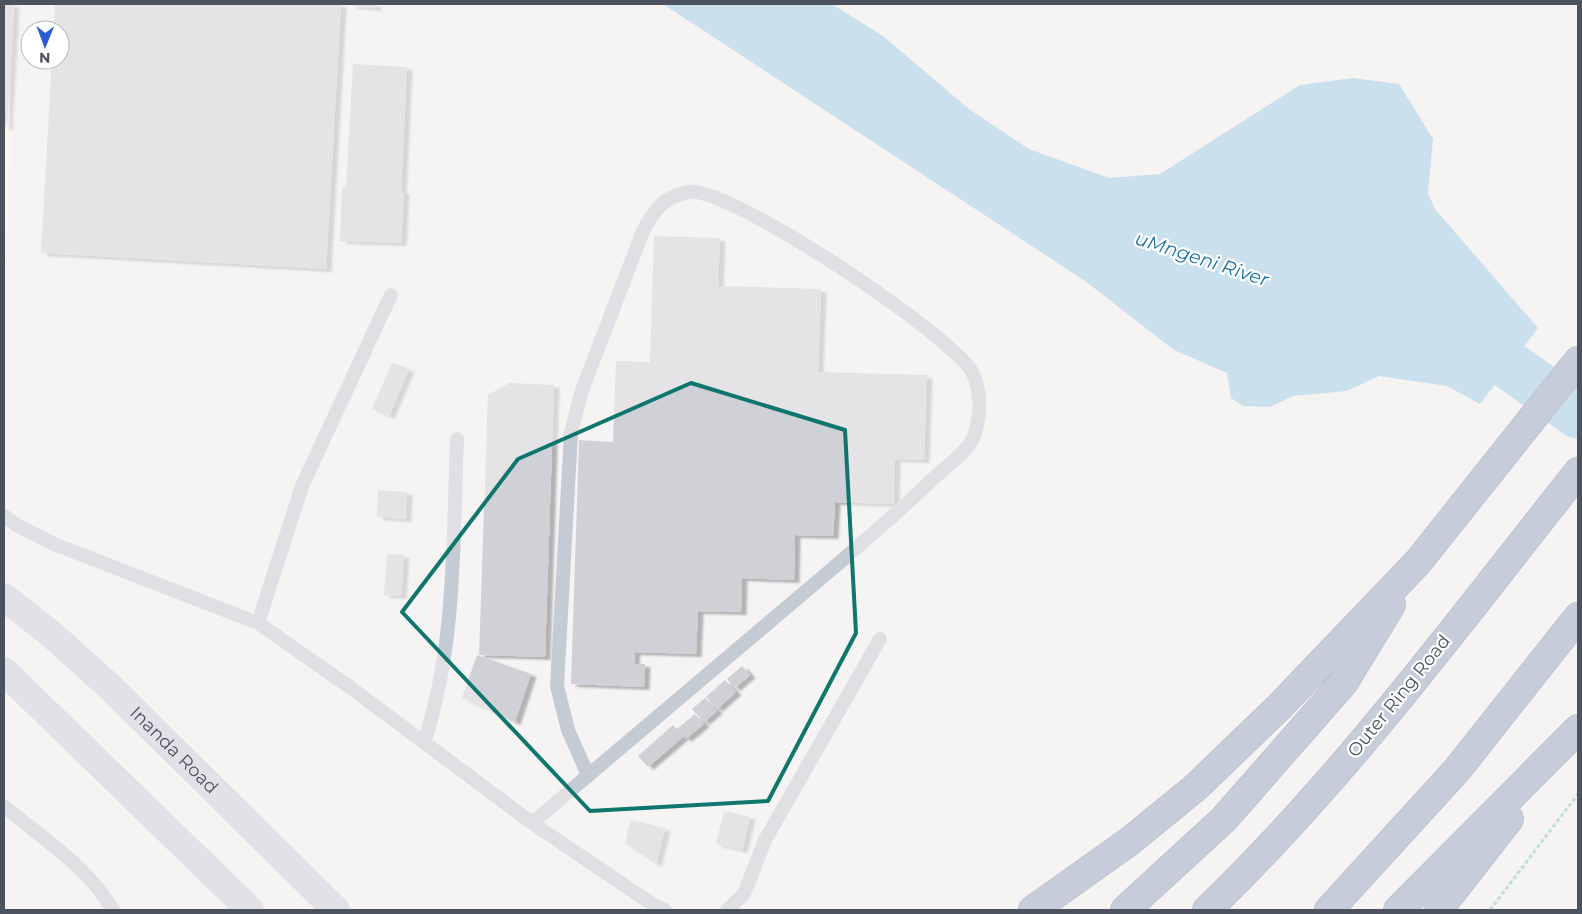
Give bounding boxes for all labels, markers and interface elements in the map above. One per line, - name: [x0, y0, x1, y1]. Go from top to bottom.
- north arrow: [20, 20, 70, 70]
- text: N: [39, 49, 51, 67]
- water label: uMngeni River: [1132, 227, 1272, 292]
- street label: Outer Ring Road: [1343, 630, 1455, 762]
- street label: Inanda Road: [125, 702, 223, 798]

